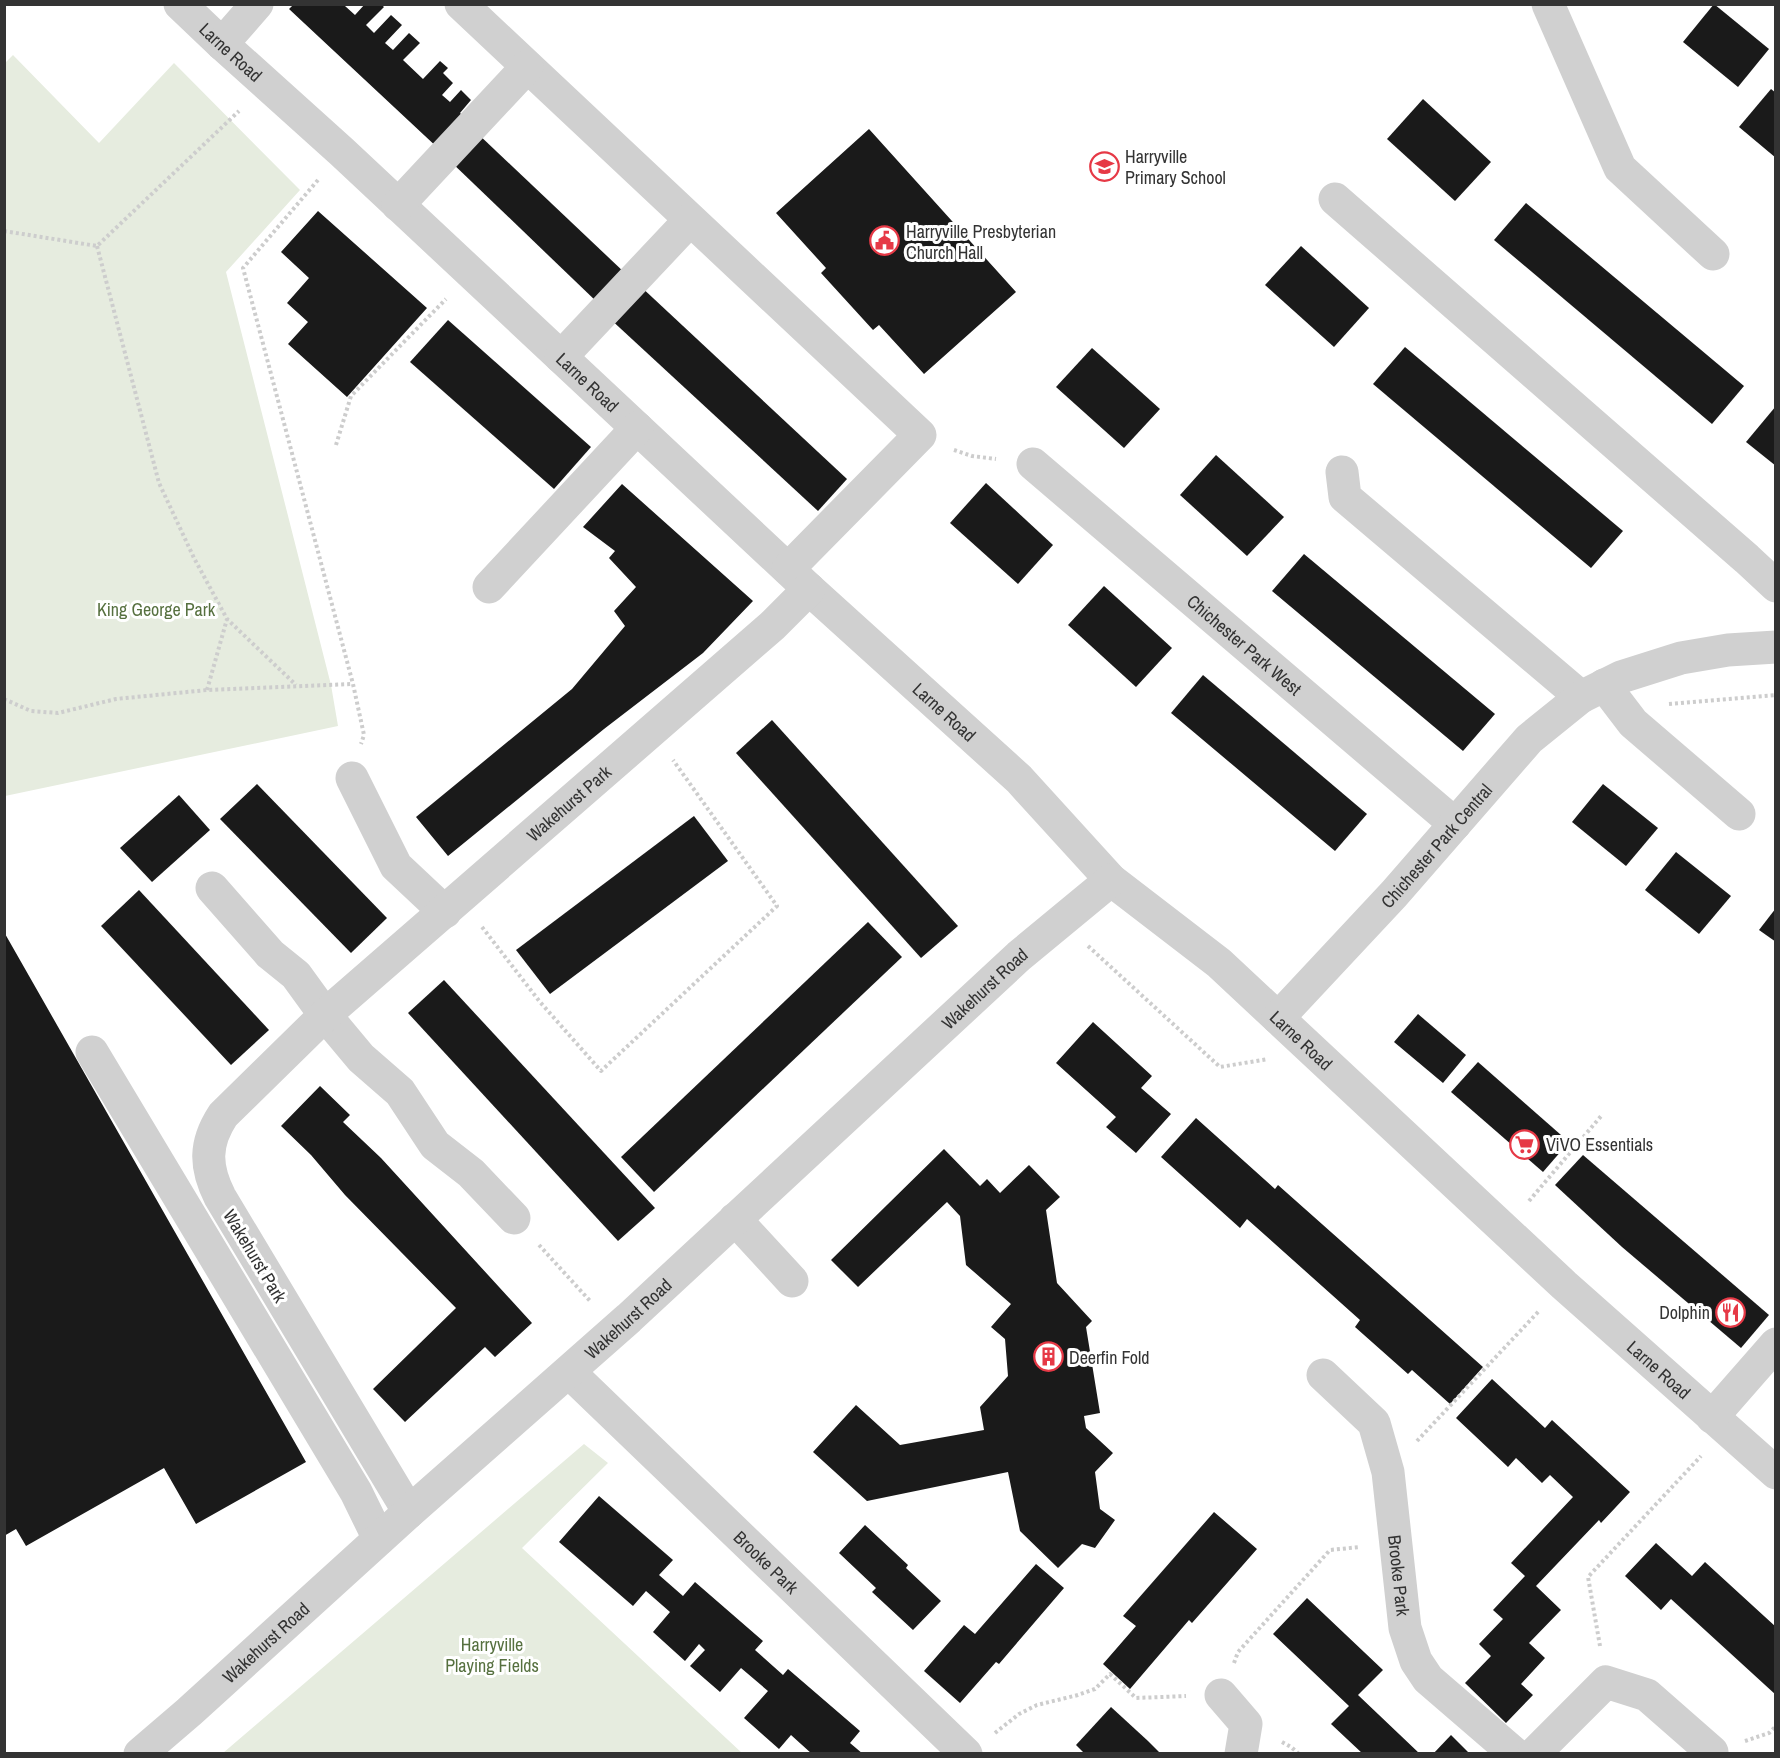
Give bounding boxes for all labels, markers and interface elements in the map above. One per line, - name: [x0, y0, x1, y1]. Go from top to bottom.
- street label: Larne Road: [194, 17, 268, 87]
- place label: Harryville Primary School: [1125, 144, 1226, 190]
- school or university icon: Harryville Primary School: [1088, 150, 1120, 182]
- place label: Harryville Presbyterian Church Hall: [906, 219, 1056, 265]
- public building icon: Harryville Presbyterian Church Hall: [869, 225, 901, 257]
- street label: Larne Road: [551, 346, 624, 417]
- street label: Chichester Park West: [1182, 588, 1307, 700]
- park label: King George Park: [97, 597, 216, 622]
- street label: Larne Road: [908, 677, 982, 747]
- street label: Wakehurst Park: [521, 759, 617, 847]
- street label: Chichester Park Central: [1375, 778, 1497, 913]
- street label: Wakehurst Road: [936, 942, 1033, 1035]
- street label: Larne Road: [1265, 1005, 1338, 1076]
- supermarket icon: ViVO Essentials: [1509, 1128, 1541, 1160]
- place label: ViVO Essentials: [1546, 1132, 1653, 1157]
- street label: Wakehurst Park: [217, 1205, 293, 1308]
- street label: Wakehurst Road: [579, 1272, 677, 1364]
- restaurant icon: Dolphin: [1715, 1296, 1747, 1328]
- place label: Dolphin: [1659, 1300, 1710, 1325]
- street label: Larne Road: [1622, 1334, 1696, 1404]
- building icon: Deerfin Fold: [1032, 1341, 1064, 1373]
- place label: Deerfin Fold: [1069, 1345, 1150, 1370]
- street label: Brooke Park: [728, 1525, 805, 1600]
- street label: Brooke Park: [1382, 1534, 1416, 1618]
- street label: Wakehurst Road: [217, 1596, 314, 1688]
- park label: Harryville Playing Fields: [445, 1632, 539, 1678]

